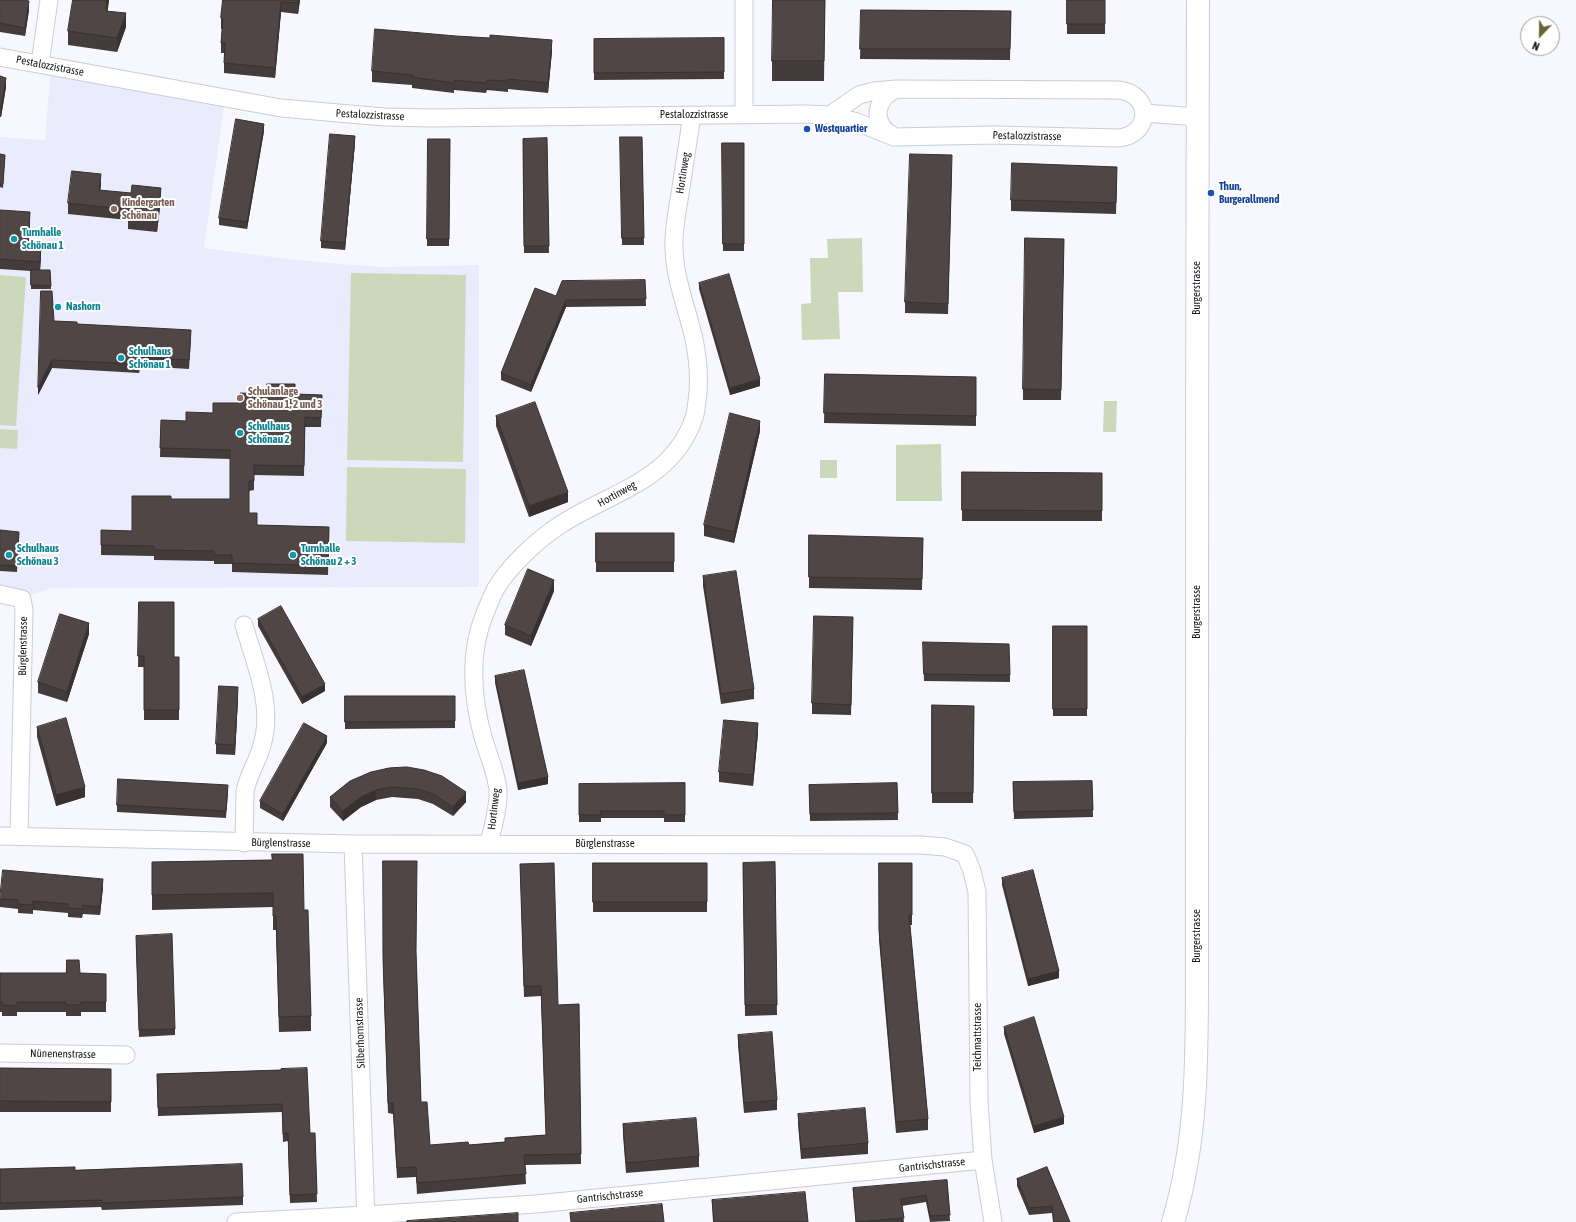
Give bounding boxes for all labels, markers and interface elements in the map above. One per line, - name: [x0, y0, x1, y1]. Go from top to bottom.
- north arrow: [1520, 16, 1560, 56]
- text: N: [1531, 39, 1541, 53]
- street label: Pestalozzistrasse: [15, 53, 85, 79]
- street label: Pestalozzistrasse: [335, 107, 405, 123]
- street label: Pestalozzistrasse: [660, 108, 728, 122]
- place label: Westquartier: [815, 122, 867, 136]
- marker: Westquartier: [802, 124, 812, 134]
- street label: Pestalozzistrasse: [993, 129, 1061, 143]
- street label: Hortinweg: [673, 151, 693, 195]
- place label: Thun, Burgerallmend: [1219, 180, 1279, 206]
- marker: Thun, Burgerallmend: [1206, 188, 1216, 198]
- place label: Kindergarten Schönau: [122, 196, 175, 222]
- marker: Kindergarten Schönau: [109, 204, 119, 214]
- place label: Turnhalle Schönau 1: [22, 226, 64, 252]
- marker: Turnhalle Schönau 1: [9, 234, 19, 244]
- street label: Burgerstrasse: [1190, 261, 1204, 315]
- place label: Nashorn: [66, 300, 101, 314]
- marker: Nashorn: [53, 302, 63, 312]
- place label: Schulhaus Schönau 1: [129, 345, 171, 371]
- marker: Schulhaus Schönau 1: [116, 353, 126, 363]
- place label: Schulanlage Schönau 1, 2 und 3: [248, 385, 322, 411]
- marker: Schulanlage Schönau 1, 2 und 3: [235, 393, 245, 403]
- place label: Schulhaus Schönau 2: [248, 420, 290, 446]
- marker: Schulhaus Schönau 2: [235, 428, 245, 438]
- street label: Hortinweg: [595, 478, 639, 510]
- place label: Schulhaus Schönau 3: [17, 542, 59, 568]
- place label: Turnhalle Schönau 2 + 3: [301, 542, 357, 568]
- marker: Schulhaus Schönau 3: [4, 550, 14, 560]
- marker: Turnhalle Schönau 2 + 3: [288, 550, 298, 560]
- street label: Burgerstrasse: [1190, 585, 1204, 639]
- street label: Bürglenstrasse: [16, 616, 30, 676]
- street label: Hortinweg: [485, 787, 503, 831]
- street label: Bürglenstrasse: [251, 836, 311, 850]
- street label: Bürglenstrasse: [575, 837, 635, 851]
- street label: Burgerstrasse: [1190, 909, 1204, 963]
- street label: Silberhornstrasse: [352, 998, 368, 1068]
- street label: Teichmattstrasse: [971, 1003, 985, 1071]
- street label: Nünenenstrasse: [30, 1047, 96, 1061]
- street label: Gantrischstrasse: [898, 1155, 966, 1175]
- street label: Gantrischstrasse: [576, 1186, 644, 1206]

